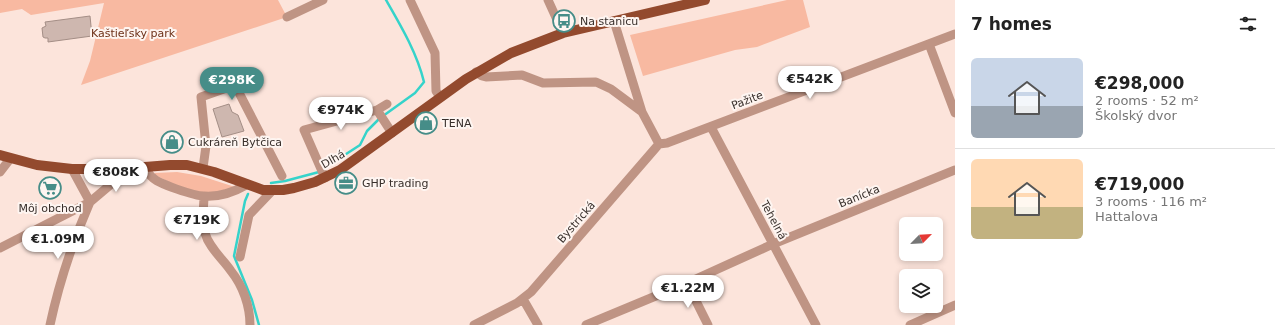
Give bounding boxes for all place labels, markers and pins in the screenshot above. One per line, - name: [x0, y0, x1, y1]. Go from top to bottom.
- bus stop icon: Na stanicu: [551, 8, 577, 34]
- place label: Na stanicu: [580, 15, 638, 28]
- pin: €542K: [782, 66, 838, 100]
- pin: €298K: [204, 67, 260, 101]
- pin: €974K: [313, 97, 369, 131]
- shop icon: TENA: [413, 110, 439, 136]
- place label: TENA: [441, 117, 472, 130]
- shop icon: Cukráreň Bytčica: [159, 129, 185, 155]
- place label: Cukráreň Bytčica: [188, 136, 282, 149]
- pin: €808K: [88, 159, 144, 193]
- office icon: GHP trading: [333, 170, 359, 196]
- supermarket icon: Môj obchod: [37, 175, 63, 201]
- place label: GHP trading: [362, 177, 429, 190]
- place label: Môj obchod: [18, 202, 82, 215]
- pin: €719K: [169, 207, 225, 241]
- pin: €1.09M: [25, 226, 91, 260]
- pin: €1.22M: [655, 275, 721, 309]

